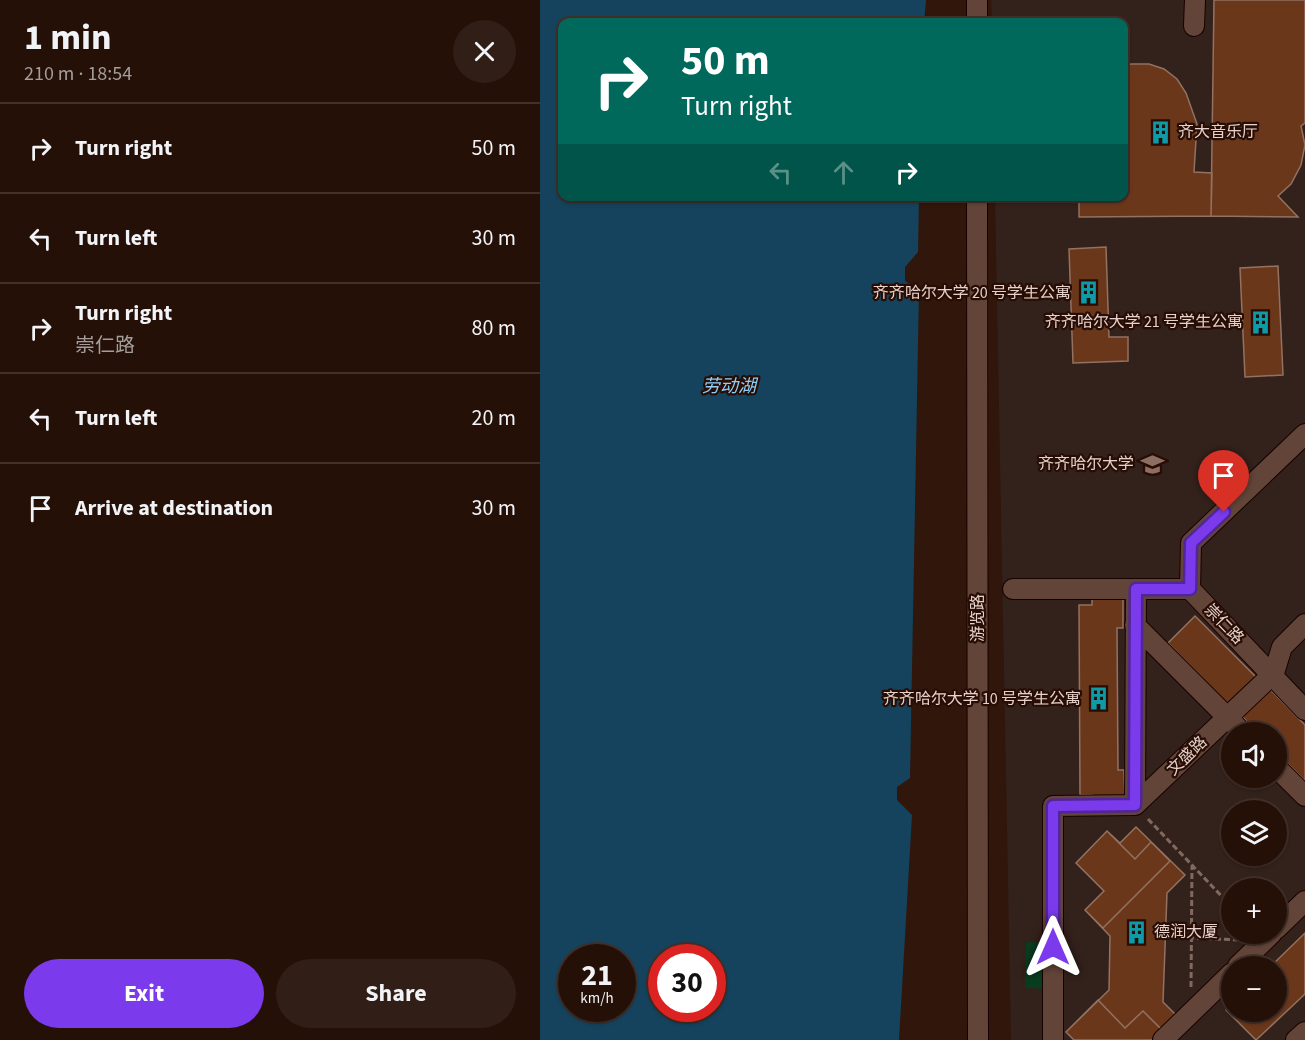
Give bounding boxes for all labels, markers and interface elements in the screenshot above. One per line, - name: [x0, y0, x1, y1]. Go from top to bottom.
- text: 1 min: [24, 12, 112, 63]
- button: close: [453, 20, 516, 83]
- text: 50 m: [681, 31, 770, 91]
- icon: right: [582, 42, 660, 120]
- text: 210 m · 18:54: [24, 60, 132, 88]
- text: Turn right: [681, 87, 792, 126]
- building icon: 齐大音乐厅: [1147, 119, 1173, 145]
- place label: 齐大音乐厅: [1178, 121, 1258, 143]
- icon: right: [24, 132, 57, 165]
- text: Turn right: [75, 132, 172, 164]
- text: 50 m: [471, 132, 516, 164]
- icon: left: [764, 156, 797, 189]
- icon: ahead: [827, 156, 860, 189]
- icon: right: [890, 156, 923, 189]
- icon: left: [24, 222, 57, 255]
- text: Turn left: [75, 222, 157, 254]
- text: 30 m: [471, 222, 516, 254]
- building icon: 齐齐哈尔大学 20 号学生公寓: [1076, 280, 1102, 306]
- place label: 齐齐哈尔大学 20 号学生公寓: [873, 282, 1071, 304]
- text: Turn right: [75, 297, 172, 329]
- building icon: 齐齐哈尔大学 21 号学生公寓: [1248, 309, 1274, 335]
- place label: 齐齐哈尔大学 21 号学生公寓: [1045, 311, 1243, 333]
- icon: right: [24, 312, 57, 345]
- text: 80 m: [471, 312, 516, 344]
- text: 崇仁路: [75, 332, 135, 360]
- water label: 劳动湖: [702, 374, 759, 399]
- icon: left: [24, 402, 57, 435]
- text: Turn left: [75, 402, 157, 434]
- text: 20 m: [471, 402, 516, 434]
- pin: [1198, 450, 1249, 512]
- school or university icon: 齐齐哈尔大学: [1139, 451, 1165, 477]
- place label: 齐齐哈尔大学: [1038, 453, 1134, 475]
- icon: arrive: [1207, 459, 1240, 492]
- icon: arrive: [24, 492, 57, 525]
- text: Arrive at destination: [75, 492, 273, 524]
- text: 30 m: [471, 492, 516, 524]
- street label: 游览路: [967, 594, 989, 642]
- street label: 崇仁路: [1199, 599, 1249, 649]
- building icon: 齐齐哈尔大学 10 号学生公寓: [1086, 686, 1112, 712]
- place label: 齐齐哈尔大学 10 号学生公寓: [883, 688, 1081, 710]
- map controls: [1221, 722, 1287, 1022]
- button: sound: [1221, 722, 1287, 788]
- street label: 文盛路: [1162, 731, 1212, 781]
- button: layers: [1221, 800, 1287, 866]
- button: +: [1221, 878, 1287, 944]
- position arrow: [1021, 915, 1085, 979]
- building icon: 德润大厦: [1123, 919, 1149, 945]
- place label: 德润大厦: [1154, 921, 1218, 943]
- speed limit sign: 30: [648, 944, 726, 1022]
- text: 21: [581, 954, 613, 997]
- button: −: [1221, 956, 1287, 1022]
- button: Exit: [24, 959, 264, 1028]
- button: Share: [276, 959, 516, 1028]
- text: km/h: [580, 988, 614, 1009]

